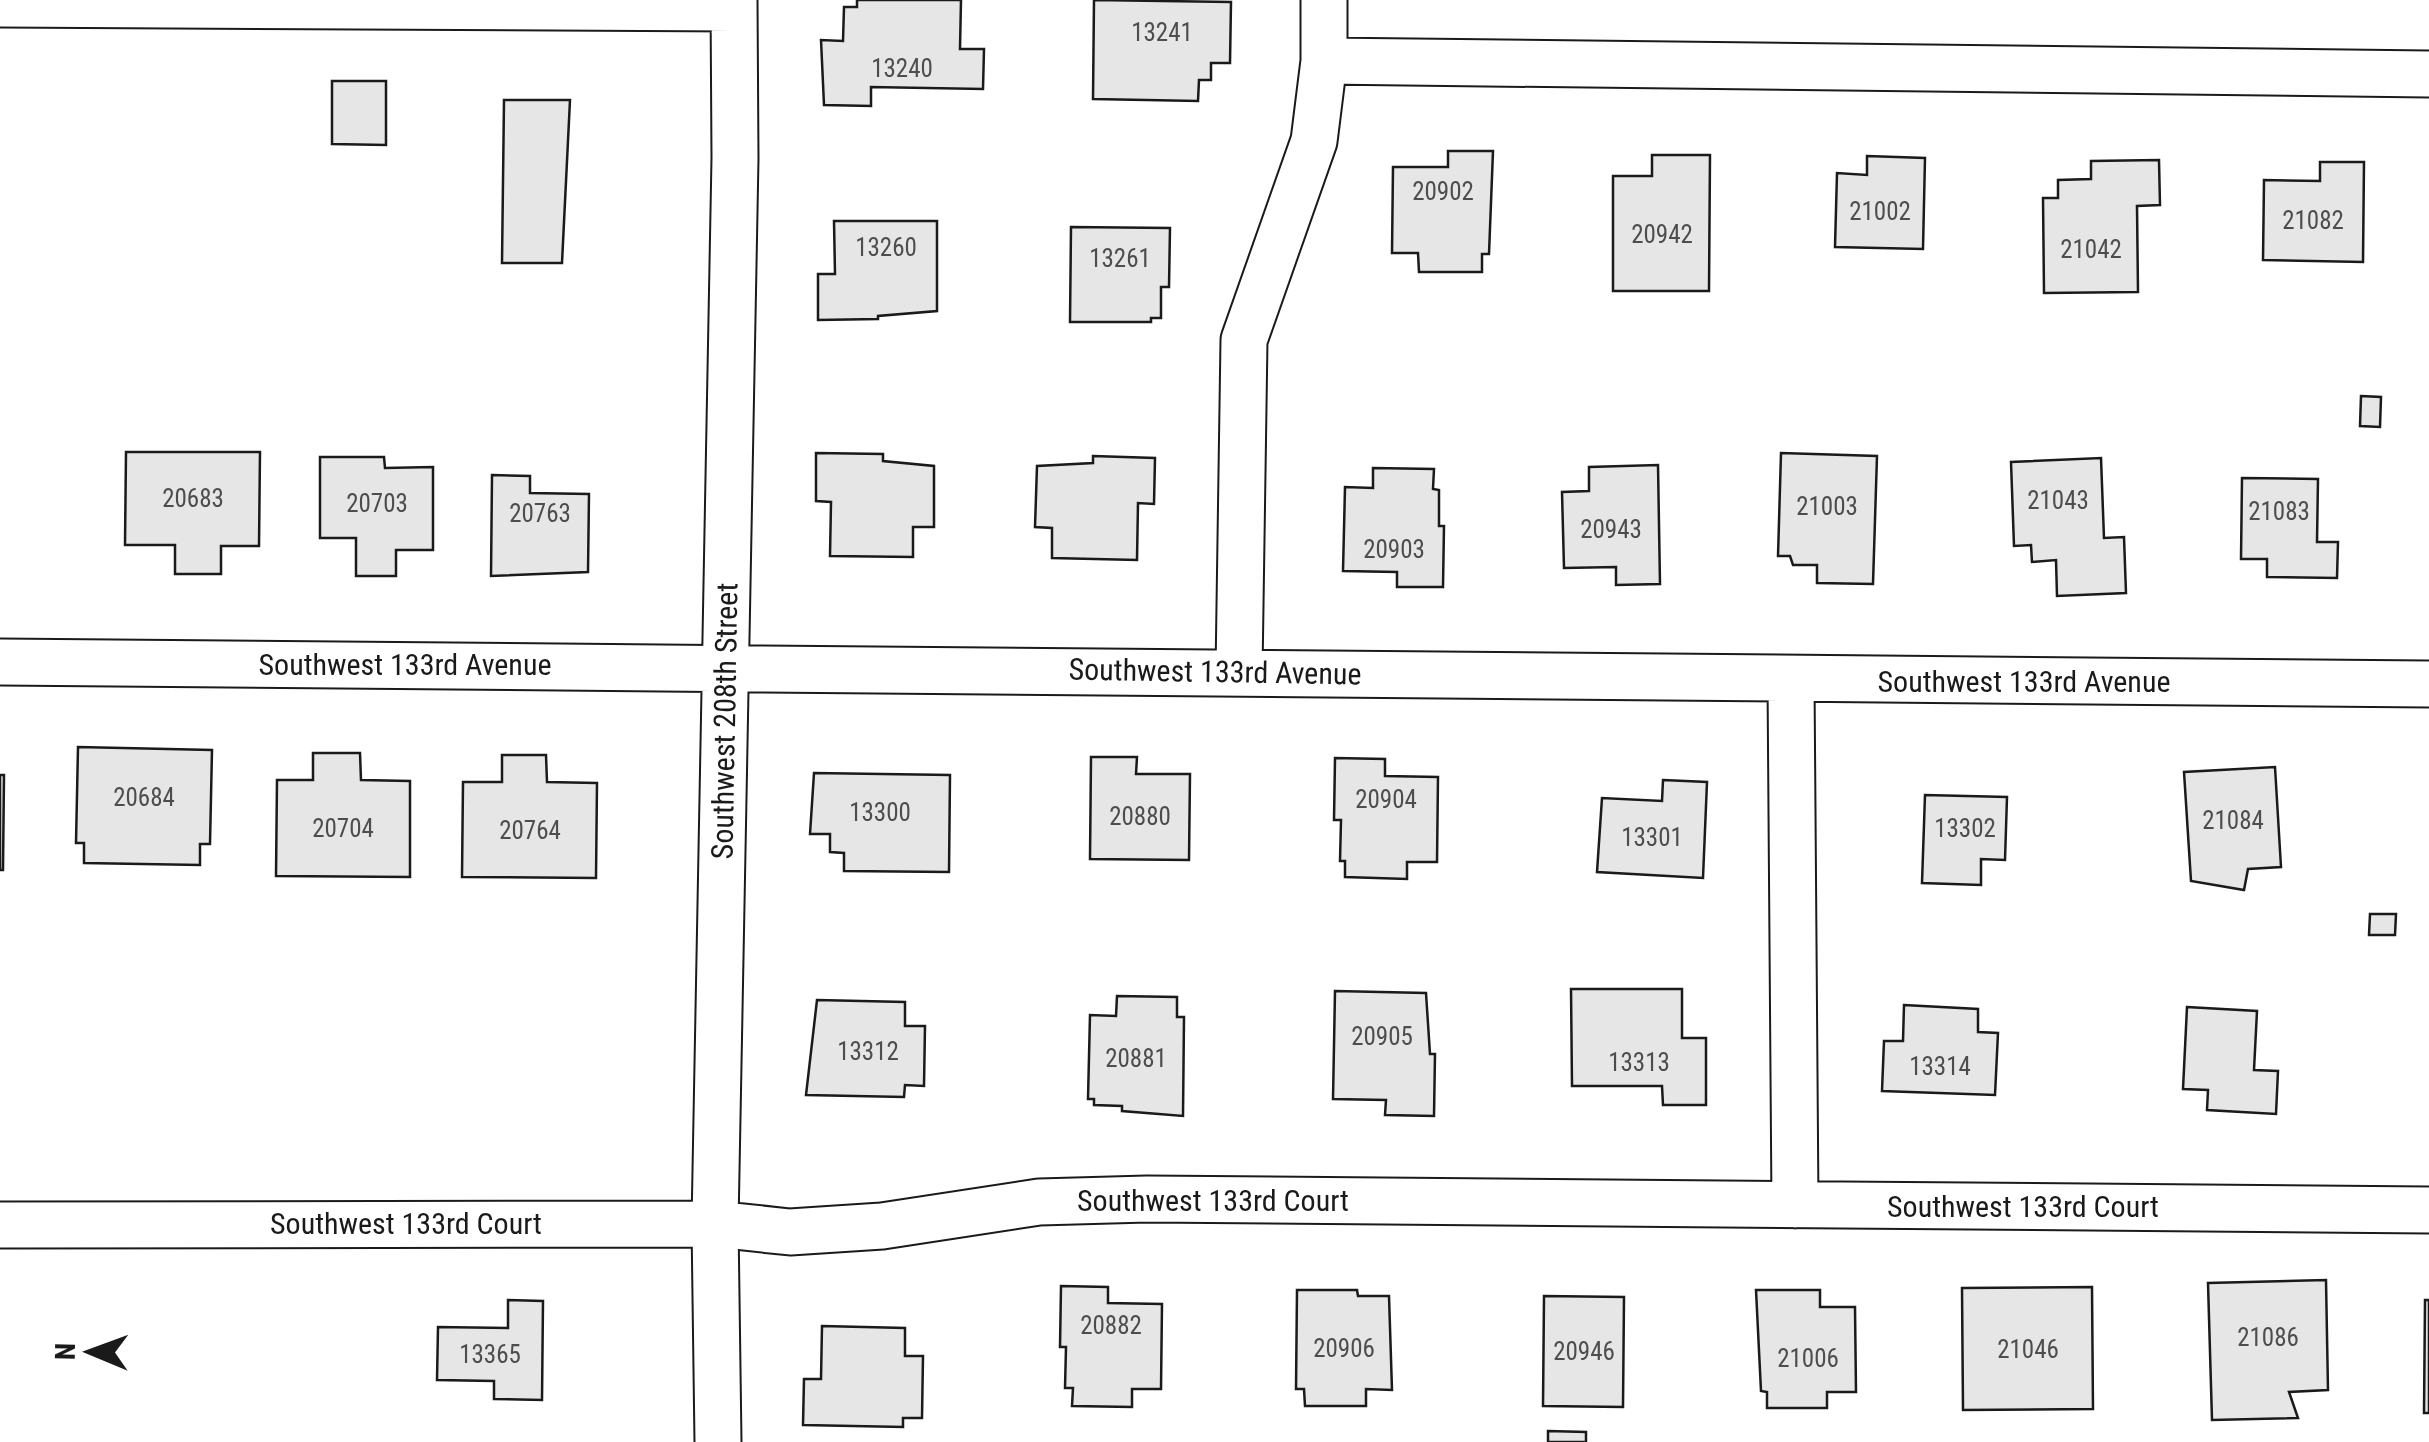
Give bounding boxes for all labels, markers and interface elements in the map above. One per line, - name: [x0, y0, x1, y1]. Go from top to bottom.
- house number: 13241: [1131, 18, 1193, 47]
- house number: 13240: [871, 54, 933, 83]
- house number: 20902: [1412, 177, 1474, 206]
- house number: 21002: [1849, 197, 1911, 226]
- house number: 21082: [2282, 206, 2344, 235]
- house number: 20942: [1631, 220, 1693, 249]
- house number: 13260: [855, 233, 917, 262]
- house number: 21042: [2060, 235, 2122, 264]
- house number: 13261: [1089, 244, 1151, 273]
- house number: 20683: [162, 484, 224, 513]
- house number: 21043: [2027, 486, 2089, 515]
- house number: 20703: [346, 489, 408, 518]
- house number: 21003: [1796, 492, 1858, 521]
- house number: 21083: [2248, 497, 2310, 526]
- house number: 20763: [509, 499, 571, 528]
- house number: 20943: [1580, 515, 1642, 544]
- house number: 20903: [1363, 535, 1425, 564]
- street label: Southwest 208th Street: [705, 582, 744, 860]
- street label: Southwest 133rd Avenue: [259, 647, 551, 682]
- street label: Southwest 133rd Avenue: [1068, 651, 1362, 692]
- street label: Southwest 133rd Avenue: [1878, 664, 2170, 699]
- house number: 20684: [113, 783, 175, 812]
- house number: 20904: [1355, 785, 1417, 814]
- house number: 13300: [849, 798, 911, 827]
- house number: 20880: [1109, 802, 1171, 831]
- house number: 21084: [2202, 806, 2264, 835]
- house number: 20704: [312, 814, 374, 843]
- house number: 13302: [1934, 814, 1996, 843]
- house number: 20764: [499, 816, 561, 845]
- house number: 13301: [1621, 823, 1683, 852]
- house number: 20905: [1351, 1022, 1413, 1051]
- house number: 13312: [837, 1037, 899, 1066]
- house number: 20881: [1105, 1044, 1167, 1073]
- house number: 13313: [1608, 1048, 1670, 1077]
- house number: 13314: [1909, 1052, 1971, 1081]
- street label: Southwest 133rd Court: [1077, 1183, 1349, 1218]
- street label: Southwest 133rd Court: [1887, 1189, 2159, 1224]
- street label: Southwest 133rd Court: [270, 1206, 542, 1241]
- north arrow: [40, 1302, 140, 1402]
- house number: 20882: [1080, 1311, 1142, 1340]
- house number: 21086: [2237, 1323, 2299, 1352]
- house number: 20906: [1313, 1334, 1375, 1363]
- house number: 21046: [1997, 1335, 2059, 1364]
- house number: 20946: [1553, 1337, 1615, 1366]
- house number: 13365: [459, 1340, 521, 1369]
- text: N: [49, 1343, 82, 1360]
- house number: 21006: [1777, 1344, 1839, 1373]

